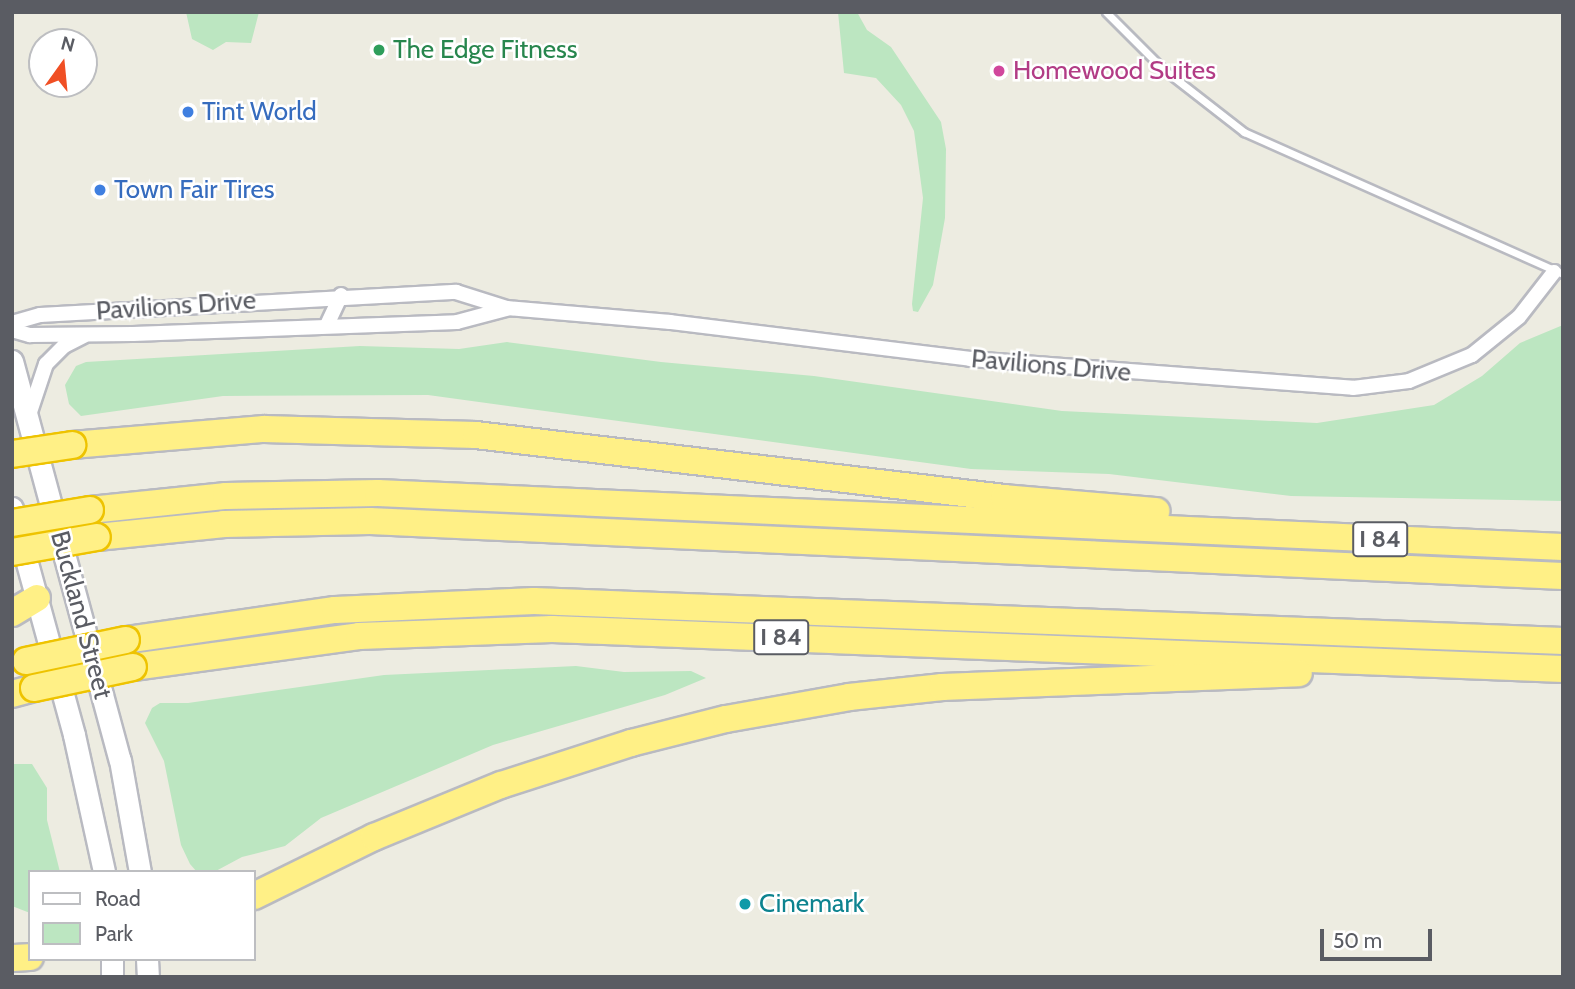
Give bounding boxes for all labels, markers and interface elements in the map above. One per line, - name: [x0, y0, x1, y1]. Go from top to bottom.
- north arrow: [28, 28, 98, 98]
- text: N: [59, 31, 78, 57]
- place label: The Edge Fitness: [393, 34, 578, 66]
- marker: The Edge Fitness: [371, 42, 387, 58]
- place label: Homewood Suites: [1013, 55, 1216, 87]
- marker: Homewood Suites: [991, 63, 1007, 79]
- place label: Tint World: [202, 96, 317, 128]
- marker: Tint World: [180, 104, 196, 120]
- place label: Town Fair Tires: [114, 174, 274, 206]
- marker: Town Fair Tires: [92, 182, 108, 198]
- street label: Pavilions Drive: [95, 285, 257, 327]
- street label: Pavilions Drive: [970, 343, 1132, 389]
- road number: I 84: [1352, 518, 1408, 560]
- street label: Buckland Street: [44, 528, 118, 702]
- road number: I 84: [753, 616, 809, 658]
- legend: [28, 870, 256, 961]
- text: Road: [95, 886, 141, 911]
- place label: Cinemark: [759, 888, 864, 920]
- marker: Cinemark: [737, 896, 753, 912]
- scale bar: [1323, 916, 1435, 960]
- text: Park: [95, 921, 133, 946]
- text: 50 m: [1333, 928, 1382, 953]

